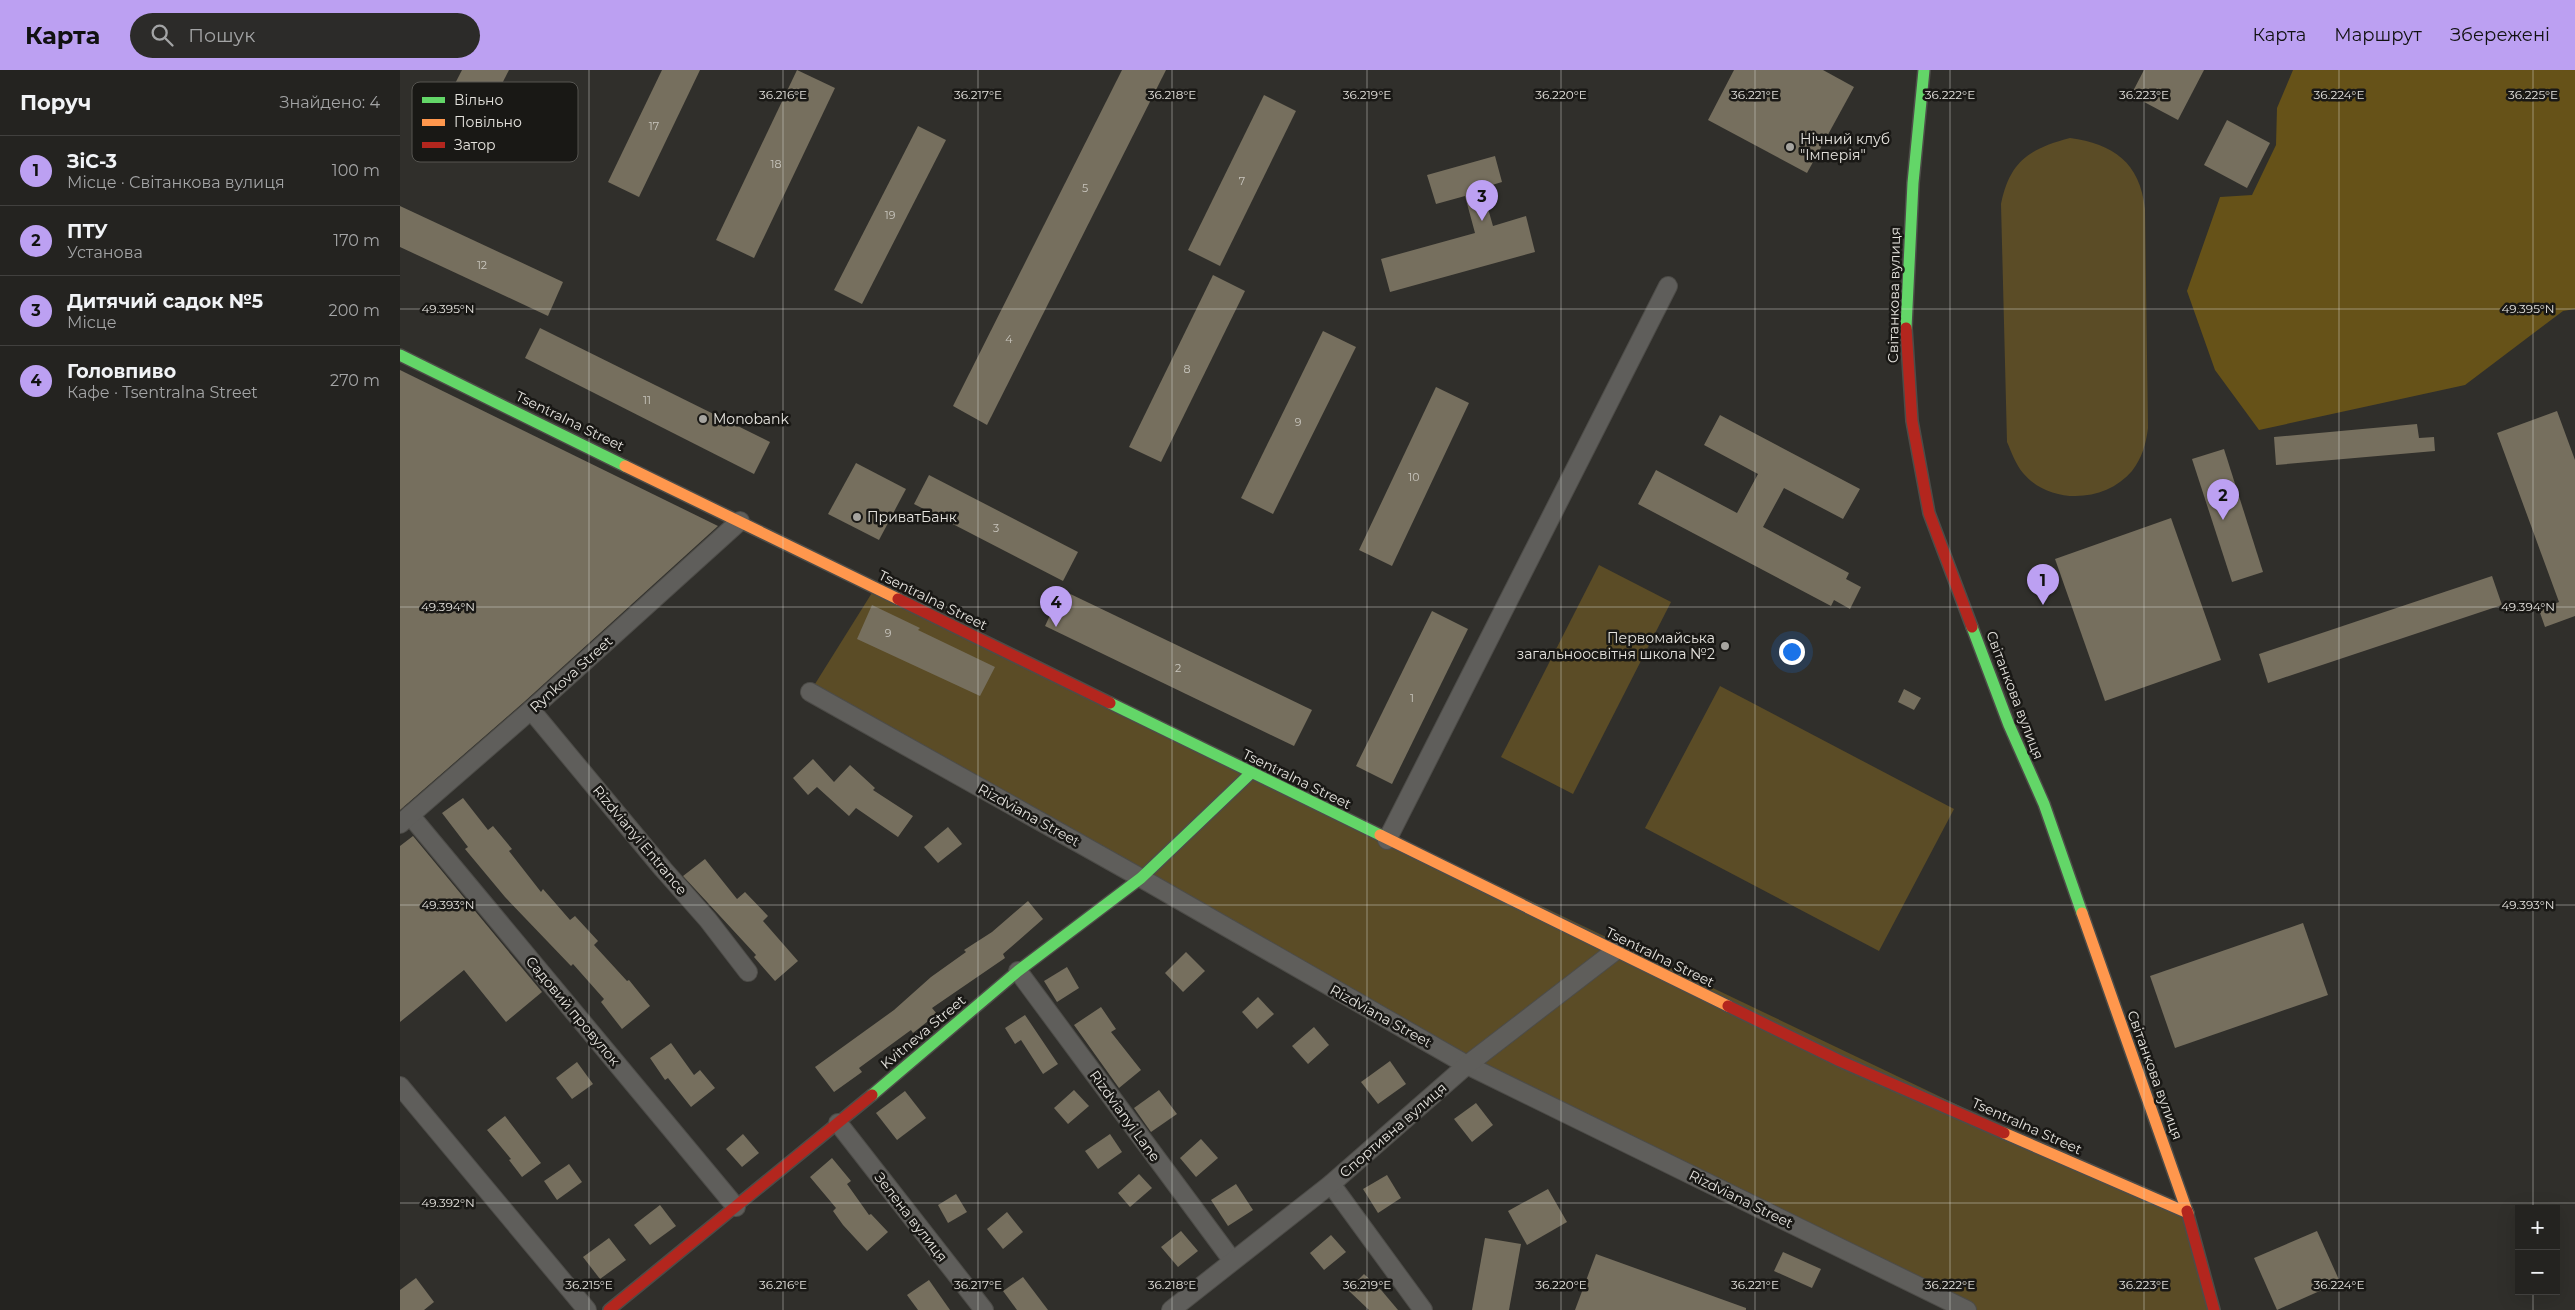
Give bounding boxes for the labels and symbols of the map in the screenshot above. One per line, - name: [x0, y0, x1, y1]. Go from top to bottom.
- legend: [412, 82, 578, 162]
- text: 36.216°E: [759, 87, 807, 102]
- text: 36.217°E: [954, 87, 1002, 102]
- text: 36.218°E: [1148, 87, 1196, 102]
- text: 36.219°E: [1343, 87, 1391, 102]
- text: 36.220°E: [1535, 87, 1587, 102]
- text: 36.221°E: [1731, 87, 1779, 102]
- text: 36.222°E: [1925, 87, 1975, 102]
- text: 36.223°E: [2119, 87, 2169, 102]
- text: 36.224°E: [2314, 87, 2364, 102]
- text: 36.225°E: [2508, 87, 2558, 102]
- text: Вільно: [454, 91, 503, 109]
- text: Повільно: [454, 113, 522, 131]
- house number: 17: [649, 119, 659, 133]
- place label: Нічний клуб "Імперія": [1800, 130, 1890, 164]
- text: Затор: [454, 136, 496, 154]
- marker: Нічний клуб "Імперія": [1784, 141, 1796, 153]
- house number: 18: [771, 157, 782, 171]
- house number: 7: [1239, 174, 1245, 188]
- pin: 3: [1466, 180, 1498, 221]
- house number: 5: [1082, 181, 1088, 195]
- house number: 19: [885, 208, 896, 222]
- street label: Світанкова вулиця: [1884, 227, 1904, 363]
- house number: 12: [477, 258, 487, 272]
- text: 49.395°N: [421, 301, 475, 316]
- text: 49.395°N: [2501, 301, 2555, 316]
- house number: 4: [1005, 332, 1013, 346]
- house number: 8: [1183, 362, 1191, 376]
- street label: Tsentralna Street: [513, 387, 628, 455]
- house number: 11: [643, 393, 651, 407]
- place label: Monobank: [713, 410, 790, 428]
- marker: Monobank: [697, 413, 709, 425]
- house number: 9: [1295, 415, 1302, 429]
- house number: 10: [1408, 470, 1420, 484]
- pin: 2: [2207, 479, 2239, 520]
- place label: ПриватБанк: [867, 508, 957, 526]
- marker: ПриватБанк: [851, 511, 863, 523]
- house number: 3: [993, 521, 999, 535]
- pin: 1: [2027, 564, 2059, 605]
- street label: Tsentralna Street: [876, 566, 991, 634]
- pin: 4: [1040, 586, 1072, 627]
- text: 49.394°N: [421, 599, 475, 614]
- text: 49.394°N: [2501, 599, 2555, 614]
- house number: 9: [885, 626, 892, 640]
- street label: Світанкова вулиця: [1982, 628, 2048, 762]
- place label: Первомайська загальноосвітня школа №2: [1517, 629, 1715, 663]
- street label: Rynkova Street: [526, 632, 616, 716]
- your location: [1779, 639, 1805, 665]
- marker: Первомайська загальноосвітня школа №2: [1719, 640, 1731, 652]
- house number: 2: [1175, 661, 1181, 675]
- house number: 1: [1410, 691, 1414, 705]
- street label: Tsentralna Street: [1240, 745, 1355, 813]
- street label: Rizdviana Street: [975, 780, 1083, 851]
- street label: Rizdvianyi Entrance: [589, 781, 691, 899]
- text: 49.393°N: [421, 897, 475, 912]
- text: 49.393°N: [2501, 897, 2555, 912]
- street label: Tsentralna Street: [1603, 923, 1718, 991]
- street label: Садовий провулок: [522, 953, 624, 1069]
- street label: Rizdviana Street: [1327, 981, 1435, 1052]
- street label: Kvitneva Street: [877, 991, 970, 1073]
- street label: Світанкова вулиця: [2123, 1008, 2187, 1142]
- street label: Rizdvianyi Lane: [1086, 1067, 1164, 1165]
- street label: Спортивна вулиця: [1336, 1079, 1450, 1181]
- street label: Tsentralna Street: [1969, 1094, 2085, 1158]
- street label: Rizdviana Street: [1686, 1166, 1796, 1232]
- street label: Зелена вулиця: [871, 1169, 951, 1265]
- text: 49.392°N: [421, 1195, 475, 1210]
- text: 36.215°E: [565, 1277, 613, 1292]
- text: 36.216°E: [759, 1277, 807, 1292]
- text: 36.217°E: [954, 1277, 1002, 1292]
- text: 36.218°E: [1148, 1277, 1196, 1292]
- text: 36.219°E: [1343, 1277, 1391, 1292]
- text: 36.220°E: [1535, 1277, 1587, 1292]
- text: 36.221°E: [1731, 1277, 1779, 1292]
- text: 36.222°E: [1925, 1277, 1975, 1292]
- text: 36.223°E: [2119, 1277, 2169, 1292]
- text: 36.224°E: [2314, 1277, 2364, 1292]

